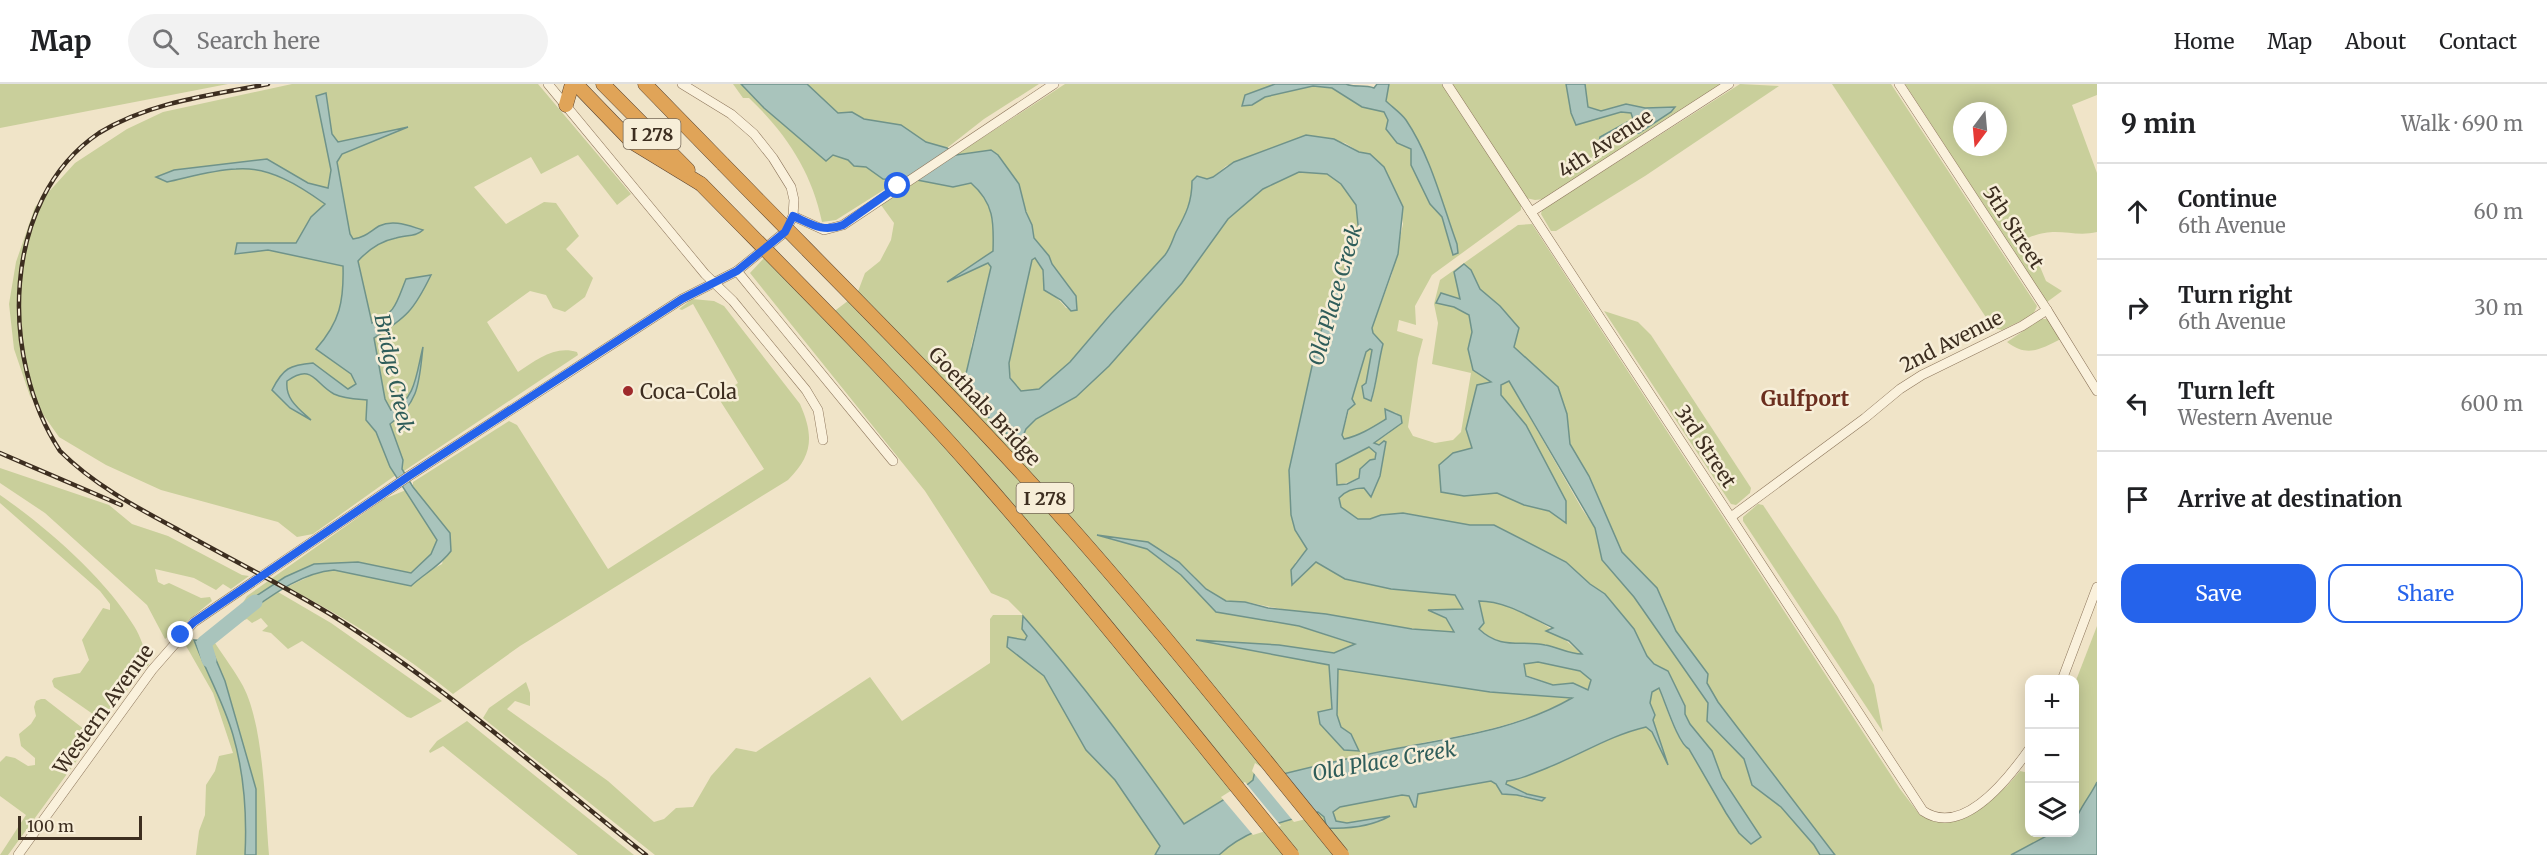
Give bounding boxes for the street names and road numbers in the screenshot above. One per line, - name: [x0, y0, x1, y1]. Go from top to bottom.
- street label: 4th Avenue: [1553, 103, 1657, 183]
- road number: I 278: [624, 119, 680, 149]
- street label: 5th Street: [1978, 181, 2050, 273]
- street label: 2nd Avenue: [1895, 304, 2007, 378]
- street label: Goethals Bridge: [924, 341, 1046, 471]
- street label: 3rd Street: [1670, 400, 1742, 492]
- road number: I 278: [1016, 483, 1074, 513]
- street label: Western Avenue: [47, 639, 159, 780]

